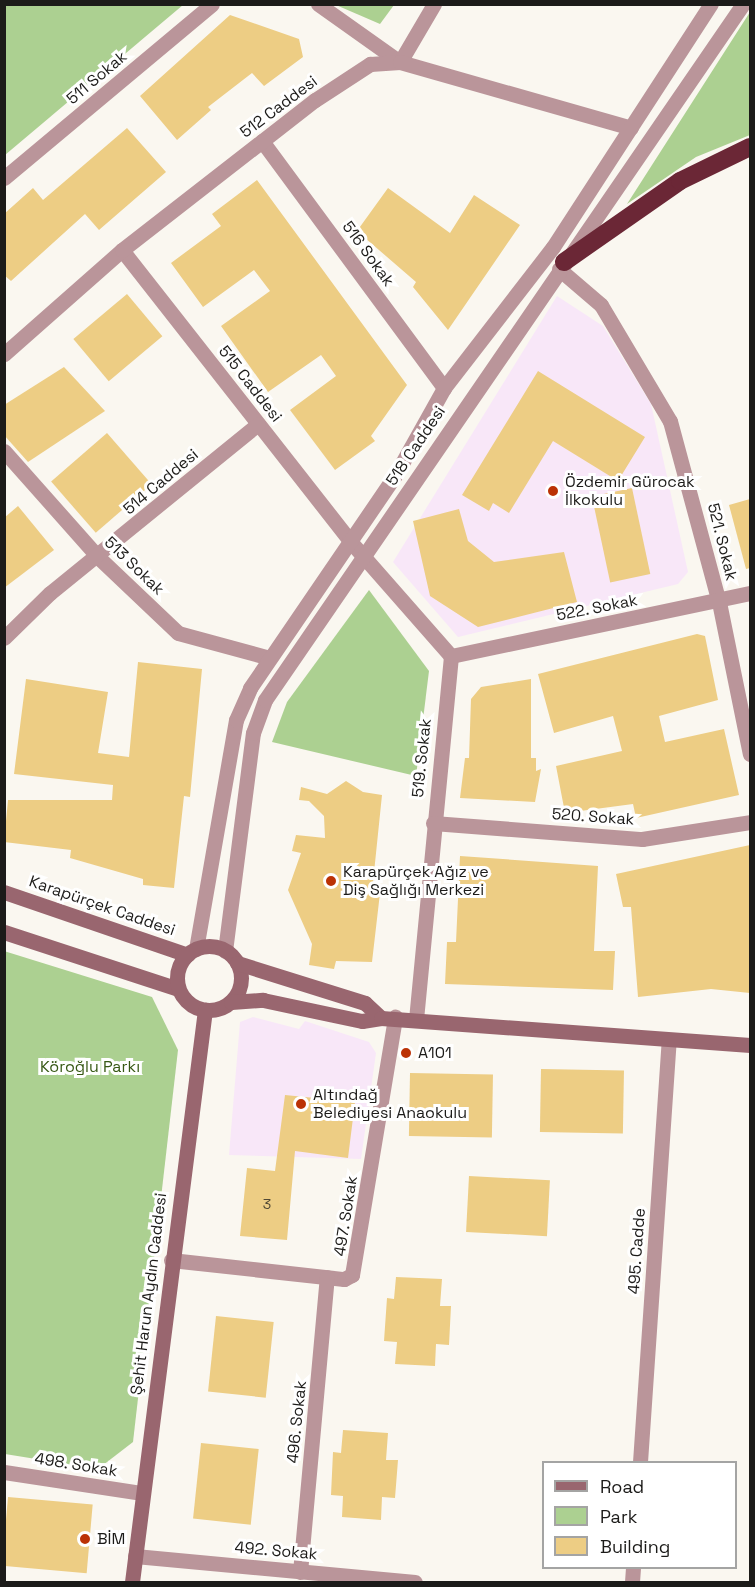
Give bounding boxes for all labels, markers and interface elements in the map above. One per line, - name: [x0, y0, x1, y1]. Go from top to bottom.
- street label: 511 Sokak: [63, 47, 131, 109]
- street label: 512 Caddesi: [237, 72, 321, 142]
- street label: 516 Sokak: [338, 218, 398, 290]
- street label: 515 Caddesi: [214, 342, 286, 426]
- street label: 518 Caddesi: [382, 403, 450, 489]
- street label: 514 Caddesi: [120, 445, 202, 519]
- place label: Özdemir Gürocak İlkokulu: [565, 472, 695, 510]
- marker: Özdemir Gürocak İlkokulu: [546, 484, 560, 498]
- street label: 521. Sokak: [703, 501, 741, 583]
- street label: 513 Sokak: [100, 533, 168, 599]
- street label: 522. Sokak: [555, 591, 639, 625]
- street label: 519. Sokak: [408, 717, 436, 799]
- street label: 520. Sokak: [551, 805, 635, 829]
- place label: Karapürçek Ağız ve Diş Sağlığı Merkezi: [343, 862, 489, 900]
- street label: Karapürçek Caddesi: [26, 872, 178, 940]
- marker: Karapürçek Ağız ve Diş Sağlığı Merkezi: [324, 874, 338, 888]
- place label: A101: [418, 1043, 452, 1063]
- marker: A101: [399, 1046, 413, 1060]
- park label: Köroğlu Parkı: [40, 1057, 140, 1077]
- place label: Altındağ Belediyesi Anaokulu: [313, 1085, 467, 1123]
- marker: Altındağ Belediyesi Anaokulu: [294, 1097, 308, 1111]
- street label: 497. Sokak: [330, 1174, 362, 1258]
- street label: Şehit Harun Aydın Caddesi: [127, 1192, 171, 1396]
- house number: 3: [263, 1196, 271, 1212]
- street label: 495. Cadde: [624, 1207, 650, 1295]
- street label: 496. Sokak: [283, 1379, 311, 1465]
- street label: 498. Sokak: [33, 1449, 119, 1481]
- legend: [542, 1461, 737, 1569]
- text: Road: [600, 1475, 644, 1498]
- text: Park: [600, 1505, 637, 1528]
- place label: BİM: [97, 1529, 125, 1549]
- marker: BİM: [78, 1532, 92, 1546]
- text: Building: [600, 1535, 670, 1558]
- street label: 492. Sokak: [234, 1538, 318, 1564]

